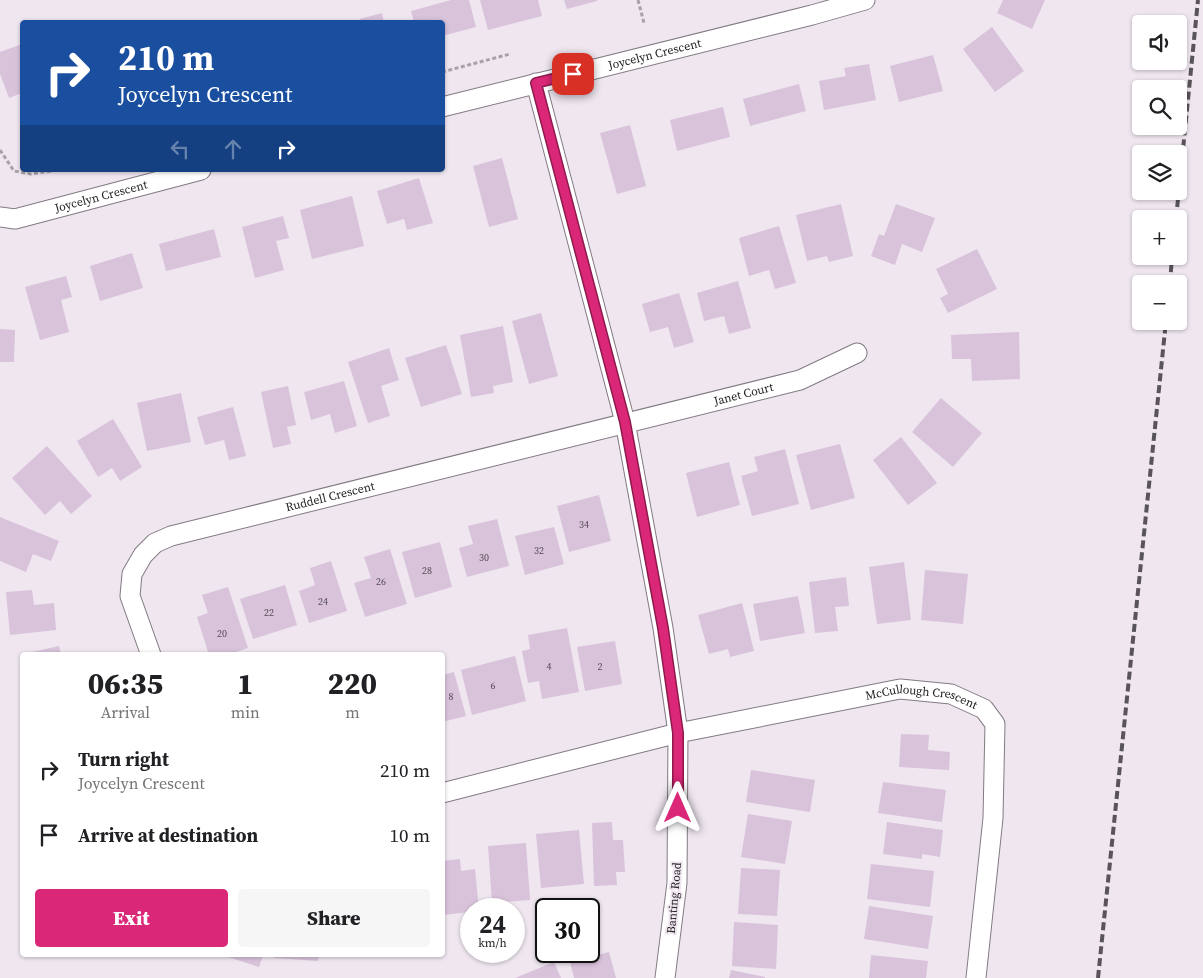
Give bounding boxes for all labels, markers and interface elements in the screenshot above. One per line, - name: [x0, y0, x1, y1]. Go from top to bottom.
- map controls: [1132, 15, 1187, 330]
- button: sound: [1132, 15, 1187, 70]
- text: 210 m: [118, 34, 214, 82]
- street label: Joycelyn Crescent: [605, 35, 703, 74]
- icon: right: [35, 40, 100, 105]
- pin: [552, 53, 594, 95]
- icon: arrive: [559, 60, 587, 88]
- text: Joycelyn Crescent: [118, 79, 292, 109]
- button: search: [1132, 80, 1187, 135]
- icon: left: [166, 135, 194, 163]
- icon: ahead: [219, 135, 247, 163]
- icon: right: [272, 135, 300, 163]
- button: layers: [1132, 145, 1187, 200]
- street label: Joycelyn Crescent: [52, 176, 149, 216]
- button: +: [1132, 210, 1187, 265]
- button: −: [1132, 275, 1187, 330]
- street label: Janet Court: [711, 379, 775, 409]
- street label: Ruddell Crescent: [284, 478, 376, 515]
- house number: 34: [579, 518, 589, 531]
- house number: 32: [534, 544, 544, 557]
- house number: 30: [479, 551, 489, 564]
- house number: 28: [422, 564, 432, 577]
- house number: 26: [376, 575, 386, 588]
- house number: 24: [318, 595, 328, 608]
- house number: 22: [264, 606, 274, 619]
- house number: 20: [217, 627, 227, 640]
- house number: 4: [547, 660, 552, 673]
- house number: 2: [598, 660, 603, 673]
- text: 06:35: [88, 663, 163, 704]
- text: 1: [237, 663, 254, 704]
- text: 220: [328, 663, 377, 704]
- house number: 6: [491, 679, 496, 692]
- street label: McCullough Crescent: [864, 681, 980, 713]
- house number: 8: [449, 690, 454, 703]
- text: Arrival: [101, 701, 150, 723]
- text: min: [231, 701, 260, 723]
- text: m: [345, 701, 360, 723]
- text: Turn right: [78, 746, 169, 772]
- icon: right: [35, 756, 63, 784]
- text: 210 m: [380, 757, 430, 783]
- text: Joycelyn Crescent: [78, 772, 205, 794]
- position arrow: [651, 781, 703, 833]
- icon: arrive: [35, 821, 63, 849]
- text: Arrive at destination: [78, 822, 258, 848]
- text: 10 m: [389, 822, 430, 848]
- street label: Banting Road: [663, 861, 685, 934]
- button: Exit: [35, 889, 228, 947]
- button: Share: [238, 889, 430, 947]
- speed limit sign: 30: [535, 898, 600, 963]
- text: 24: [479, 907, 506, 941]
- text: km/h: [478, 935, 507, 951]

